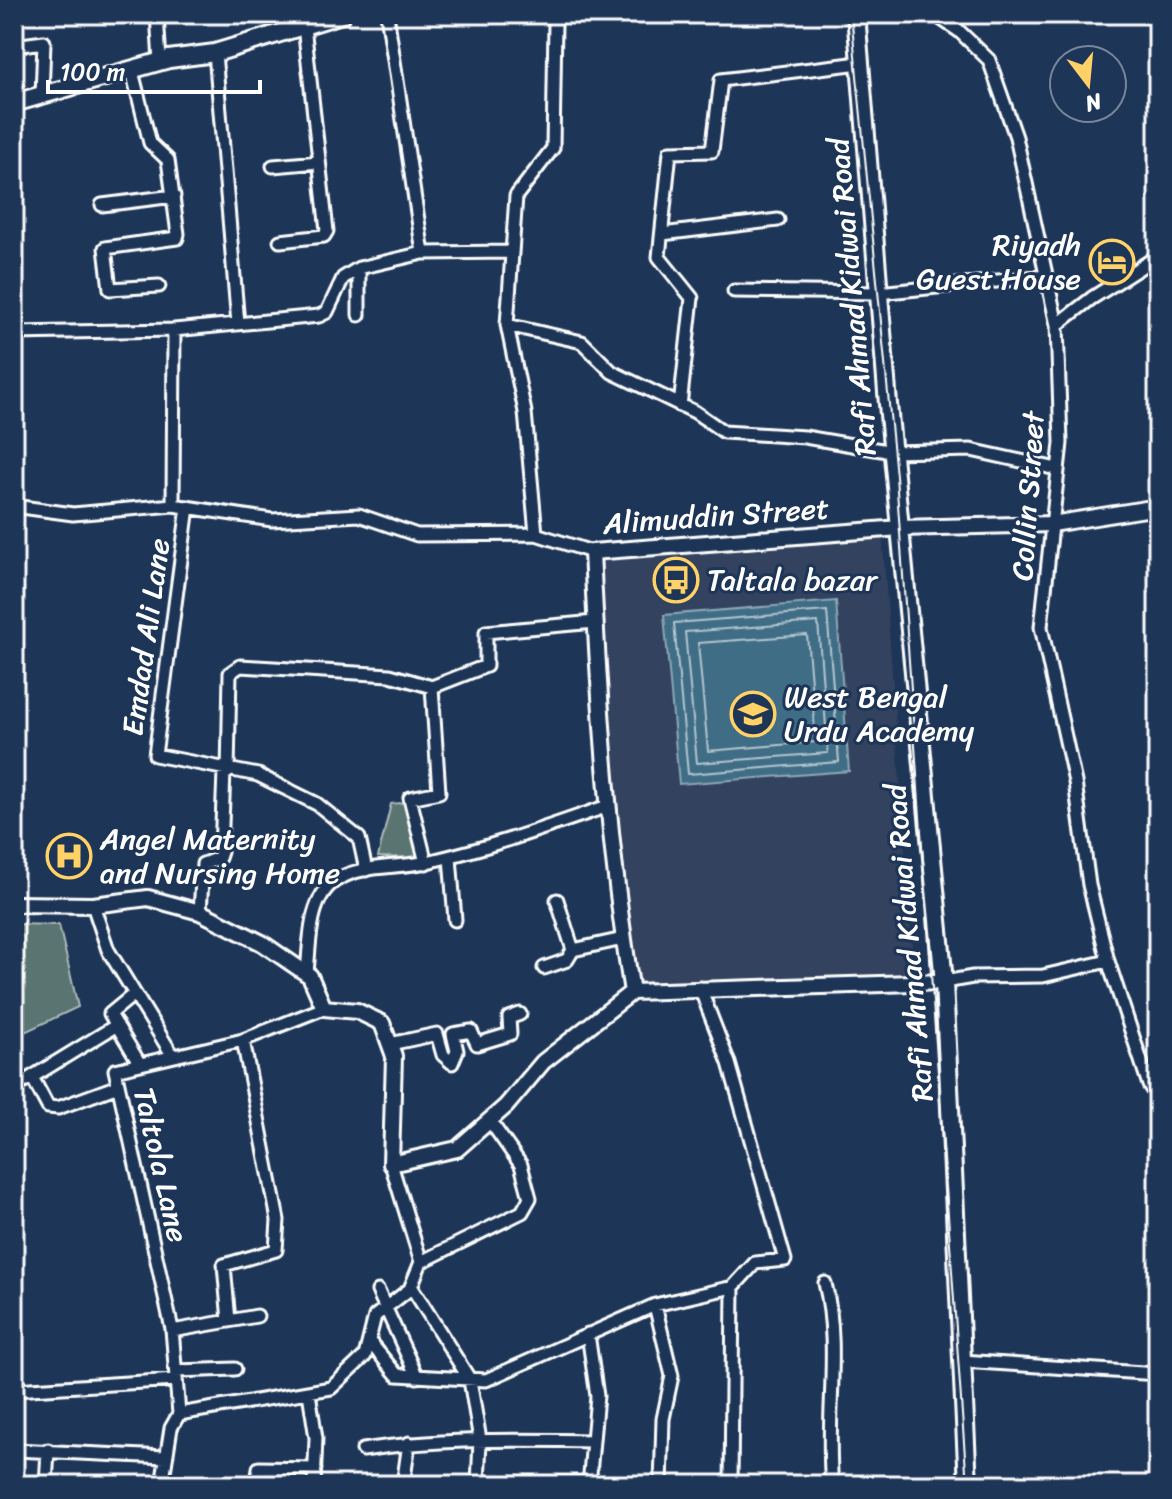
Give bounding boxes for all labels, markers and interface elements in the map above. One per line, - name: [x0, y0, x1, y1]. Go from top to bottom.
- scale bar: [48, 44, 260, 94]
- north arrow: [1048, 44, 1128, 124]
- text: 100 m: [60, 51, 125, 93]
- text: N: [1080, 82, 1107, 124]
- street label: Rafi Ahmad Kidwai Road: [811, 134, 893, 458]
- place label: Riyadh Guest House: [916, 218, 1081, 306]
- hotel icon: Riyadh Guest House: [1088, 238, 1136, 286]
- street label: Collin Street: [995, 408, 1061, 583]
- street label: Alimuddin Street: [600, 481, 831, 551]
- street label: Emdad Ali Lane: [105, 535, 187, 739]
- place label: Taltala bazar: [707, 553, 879, 607]
- bus stop icon: Taltala bazar: [652, 556, 700, 604]
- place label: West Bengal Urdu Academy: [784, 670, 975, 758]
- school or university icon: West Bengal Urdu Academy: [729, 690, 777, 738]
- street label: Rafi Ahmad Kidwai Road: [868, 780, 950, 1104]
- place label: Angel Maternity and Nursing Home: [99, 812, 340, 900]
- hospital icon: Angel Maternity and Nursing Home: [45, 832, 93, 880]
- street label: Taltola Lane: [117, 1082, 205, 1248]

